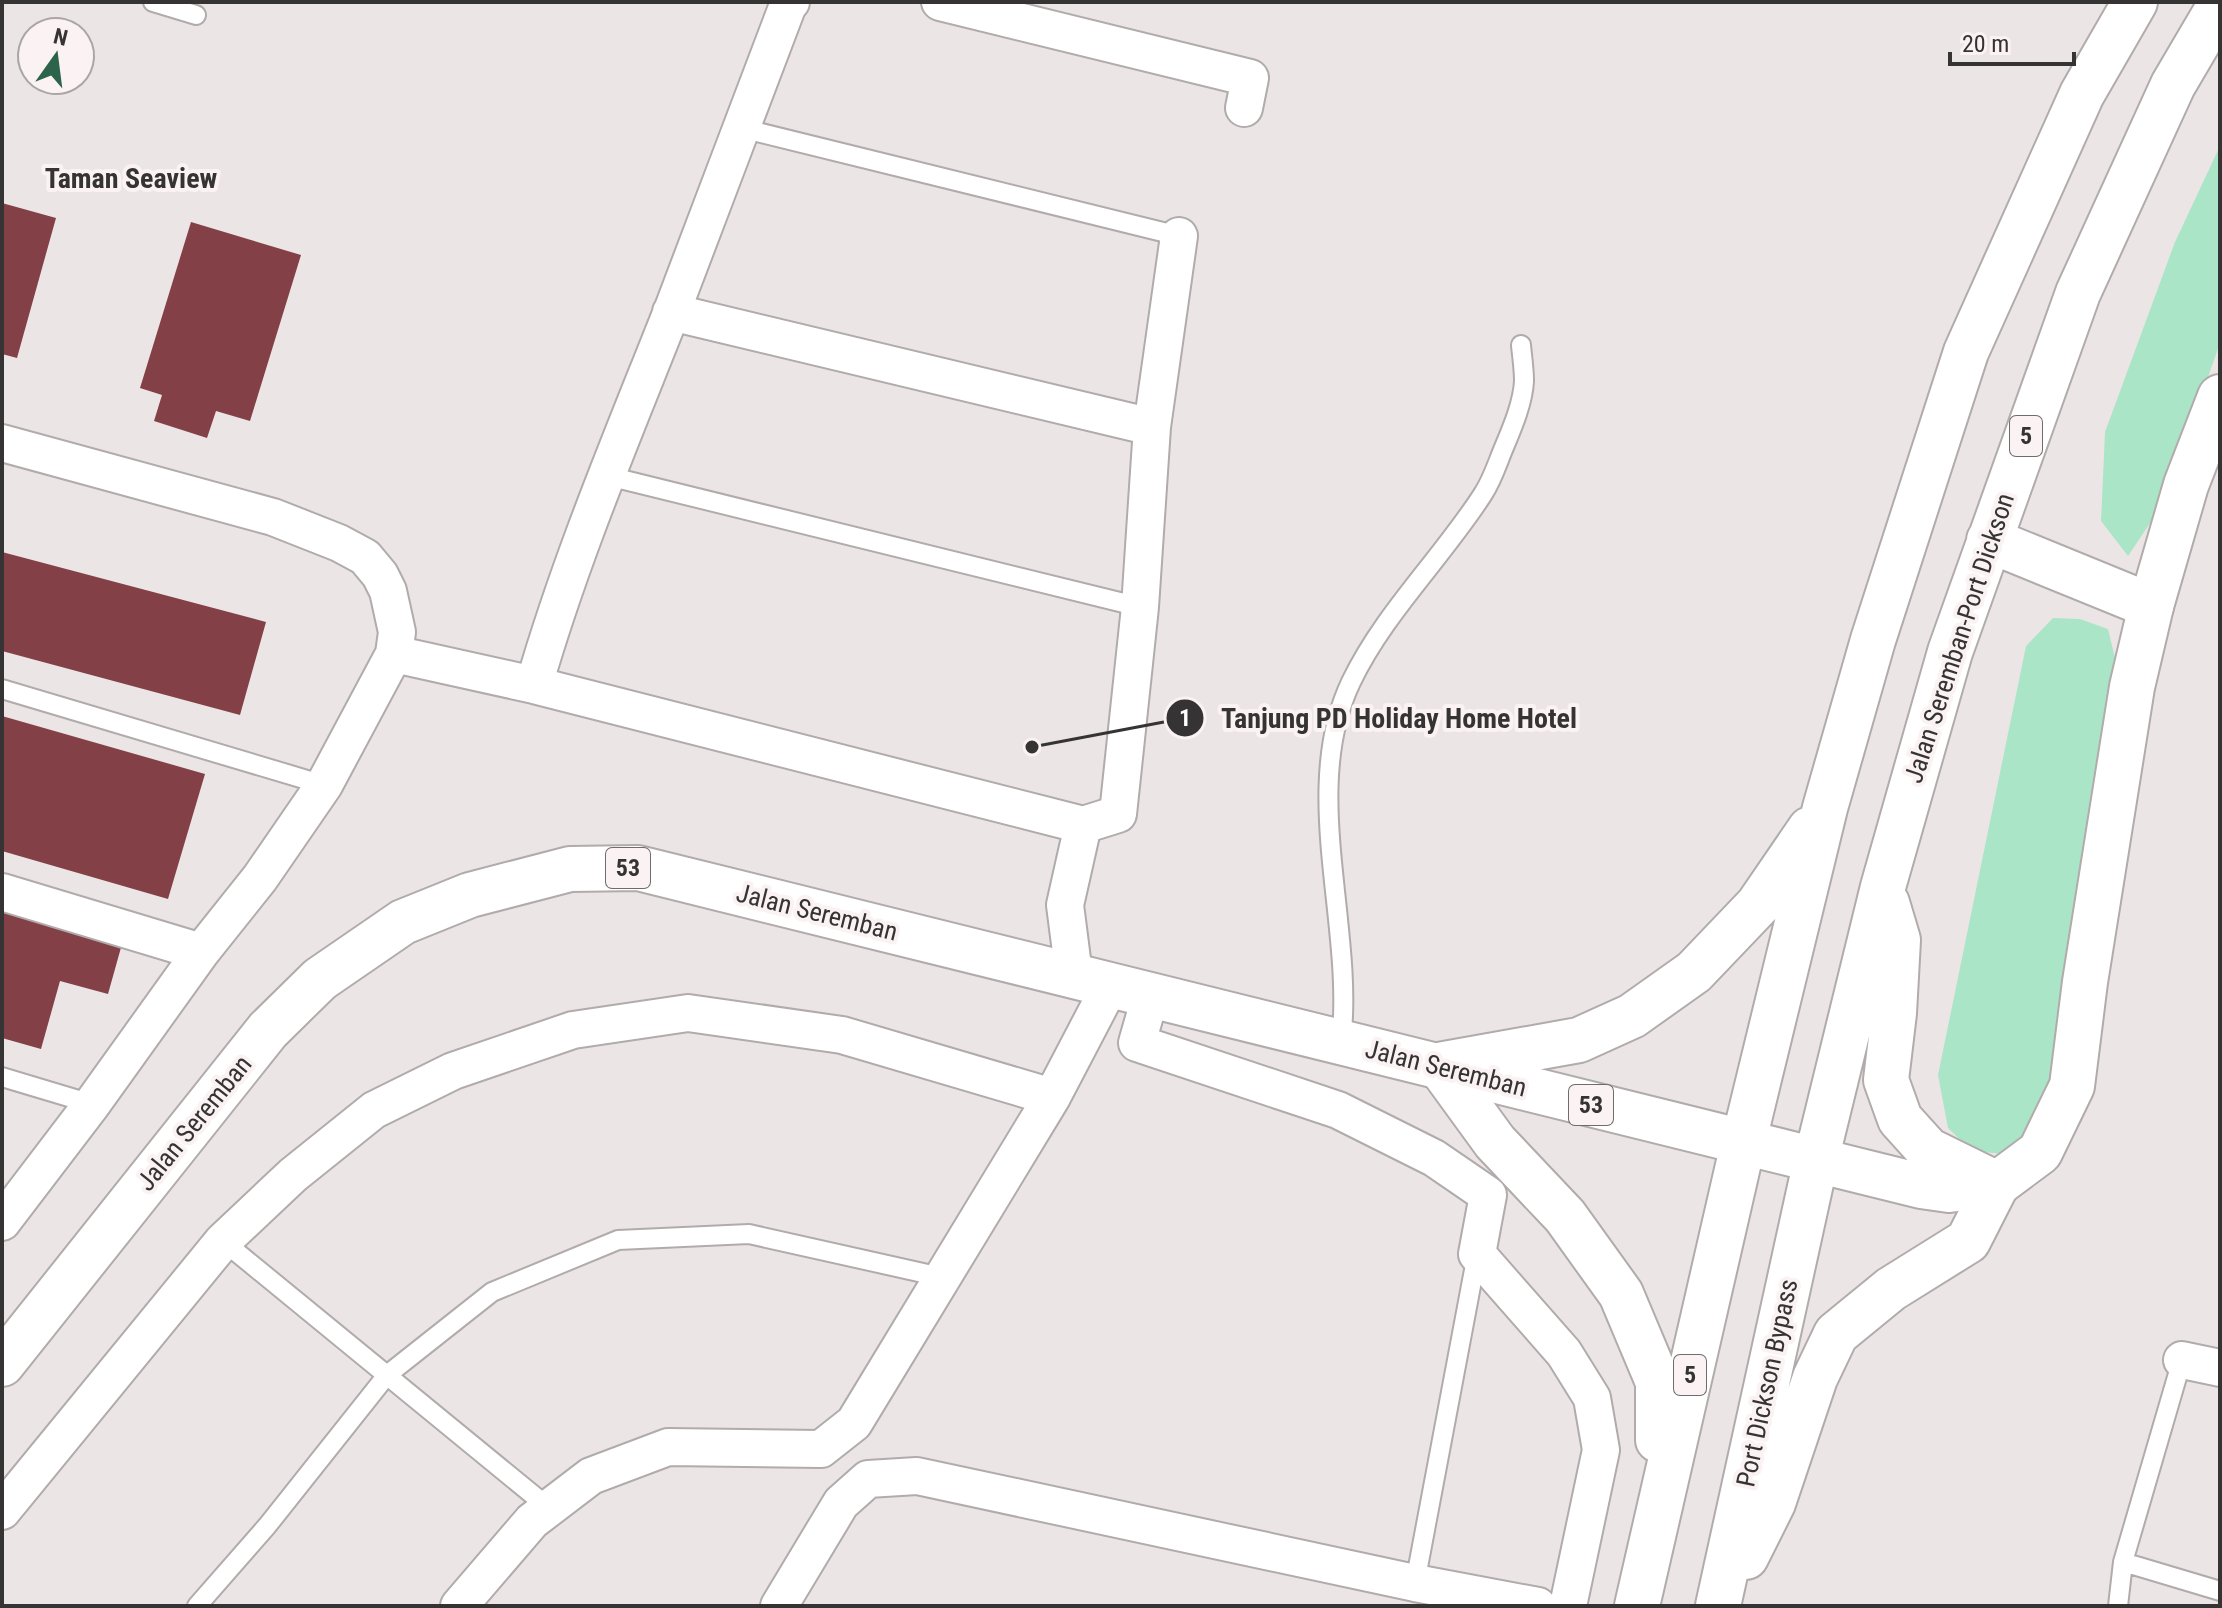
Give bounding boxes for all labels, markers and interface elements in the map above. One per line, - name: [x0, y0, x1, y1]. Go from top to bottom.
- north arrow: [16, 16, 96, 96]
- scale bar: [1950, 16, 2074, 66]
- text: N: [51, 23, 70, 51]
- text: 20 m: [1962, 30, 2009, 58]
- district label: Taman Seaview: [45, 162, 218, 195]
- road number: 5: [2010, 416, 2042, 456]
- street label: Jalan Seremban-Port Dickson: [1898, 489, 2020, 787]
- callout: Tanjung PD Holiday Home Hotel: [1165, 692, 1593, 744]
- text: Tanjung PD Holiday Home Hotel: [1221, 702, 1577, 735]
- text: 1: [1179, 704, 1191, 732]
- road number: 53: [606, 848, 650, 888]
- street label: Jalan Seremban: [733, 877, 901, 947]
- street label: Jalan Seremban: [1362, 1033, 1530, 1103]
- street label: Jalan Seremban: [130, 1049, 258, 1197]
- road number: 53: [1569, 1085, 1613, 1125]
- street label: Port Dickson Bypass: [1730, 1276, 1804, 1490]
- road number: 5: [1674, 1355, 1706, 1395]

